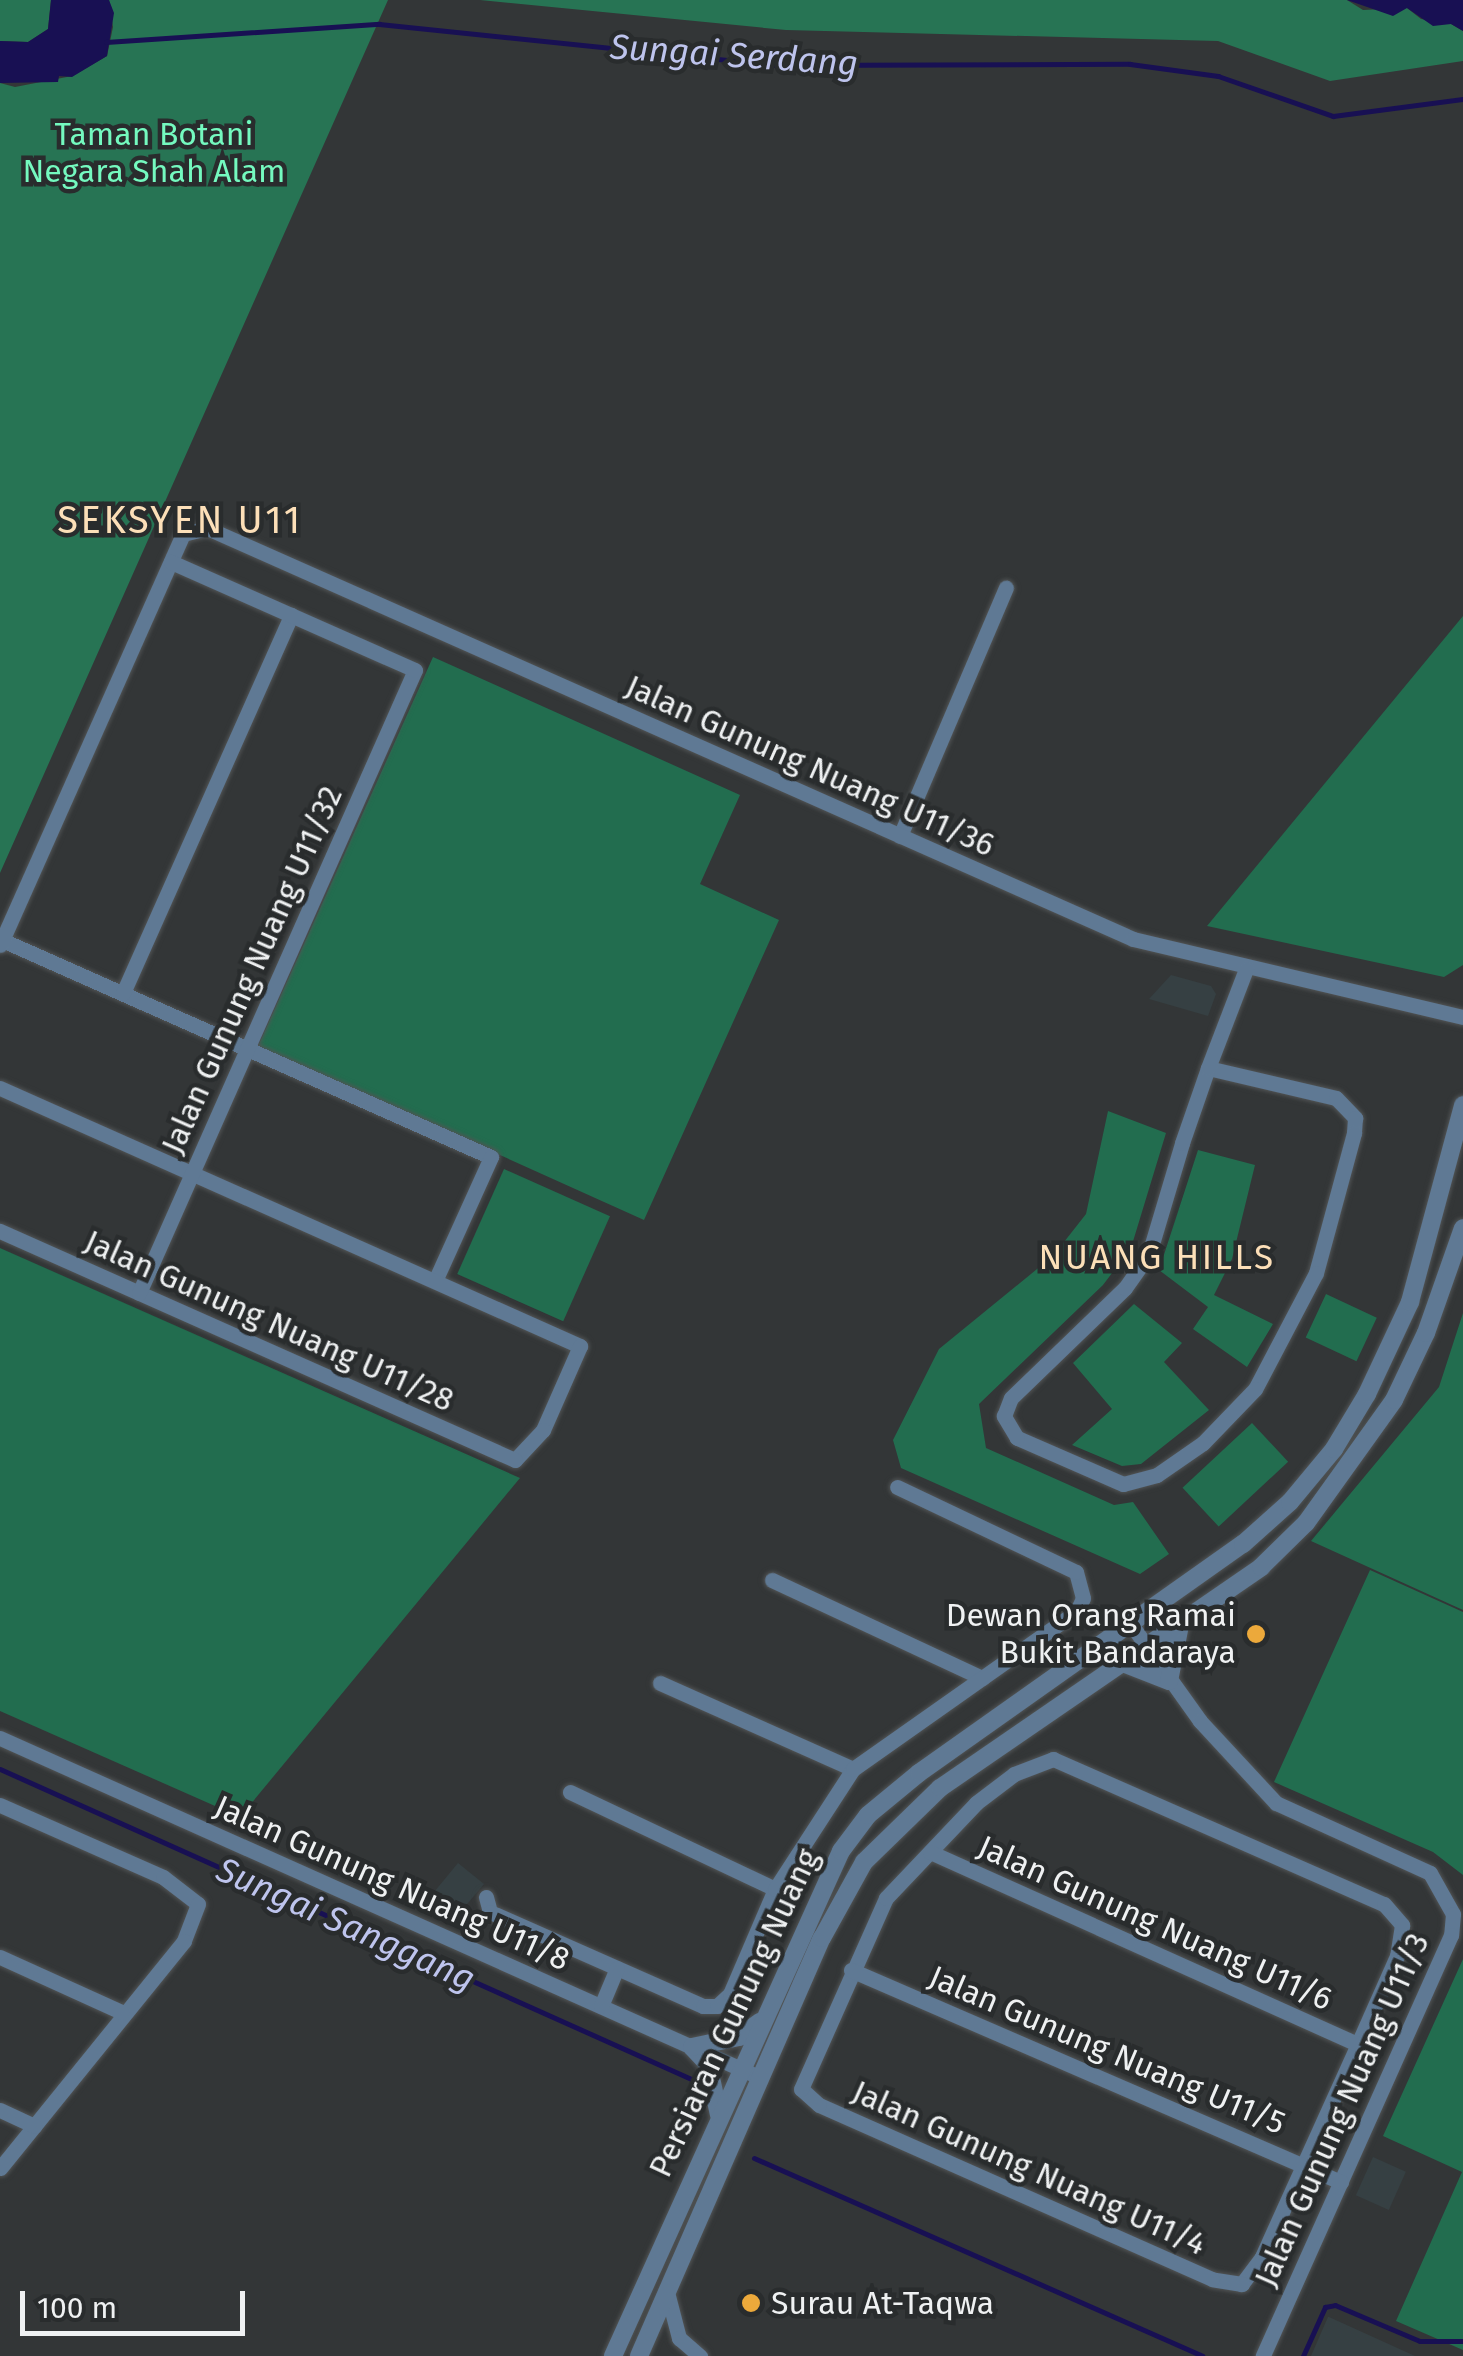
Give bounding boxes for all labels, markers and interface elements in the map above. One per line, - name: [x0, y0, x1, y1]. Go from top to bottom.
- water label: Sungai Serdang: [609, 25, 859, 85]
- park label: Taman Botani Negara Shah Alam: [22, 116, 286, 191]
- district label: SEKSYEN U11: [57, 498, 303, 544]
- street label: Jalan Gunung Nuang U11/36: [620, 667, 1000, 865]
- street label: Jalan Gunung Nuang U11/32: [153, 780, 351, 1160]
- street label: Jalan Gunung Nuang U11/28: [79, 1222, 459, 1420]
- district label: NUANG HILLS: [1038, 1236, 1276, 1278]
- place label: Dewan Orang Ramai Bukit Bandaraya: [946, 1597, 1236, 1672]
- marker: Dewan Orang Ramai Bukit Bandaraya: [1245, 1623, 1267, 1645]
- street label: Jalan Gunung Nuang U11/8: [209, 1787, 575, 1979]
- street label: Jalan Gunung Nuang U11/6: [972, 1827, 1338, 2019]
- street label: Persiaran Gunung Nuang: [641, 1843, 827, 2183]
- water label: Sungai Sanggang: [210, 1848, 482, 2000]
- street label: Jalan Gunung Nuang U11/3: [1247, 1927, 1437, 2293]
- street label: Jalan Gunung Nuang U11/5: [923, 1957, 1291, 2143]
- street label: Jalan Gunung Nuang U11/4: [846, 2073, 1212, 2263]
- scale bar: [25, 2271, 250, 2333]
- place label: Surau At-Taqwa: [771, 2284, 994, 2322]
- text: 100 m: [37, 2290, 117, 2326]
- marker: Surau At-Taqwa: [740, 2292, 762, 2314]

